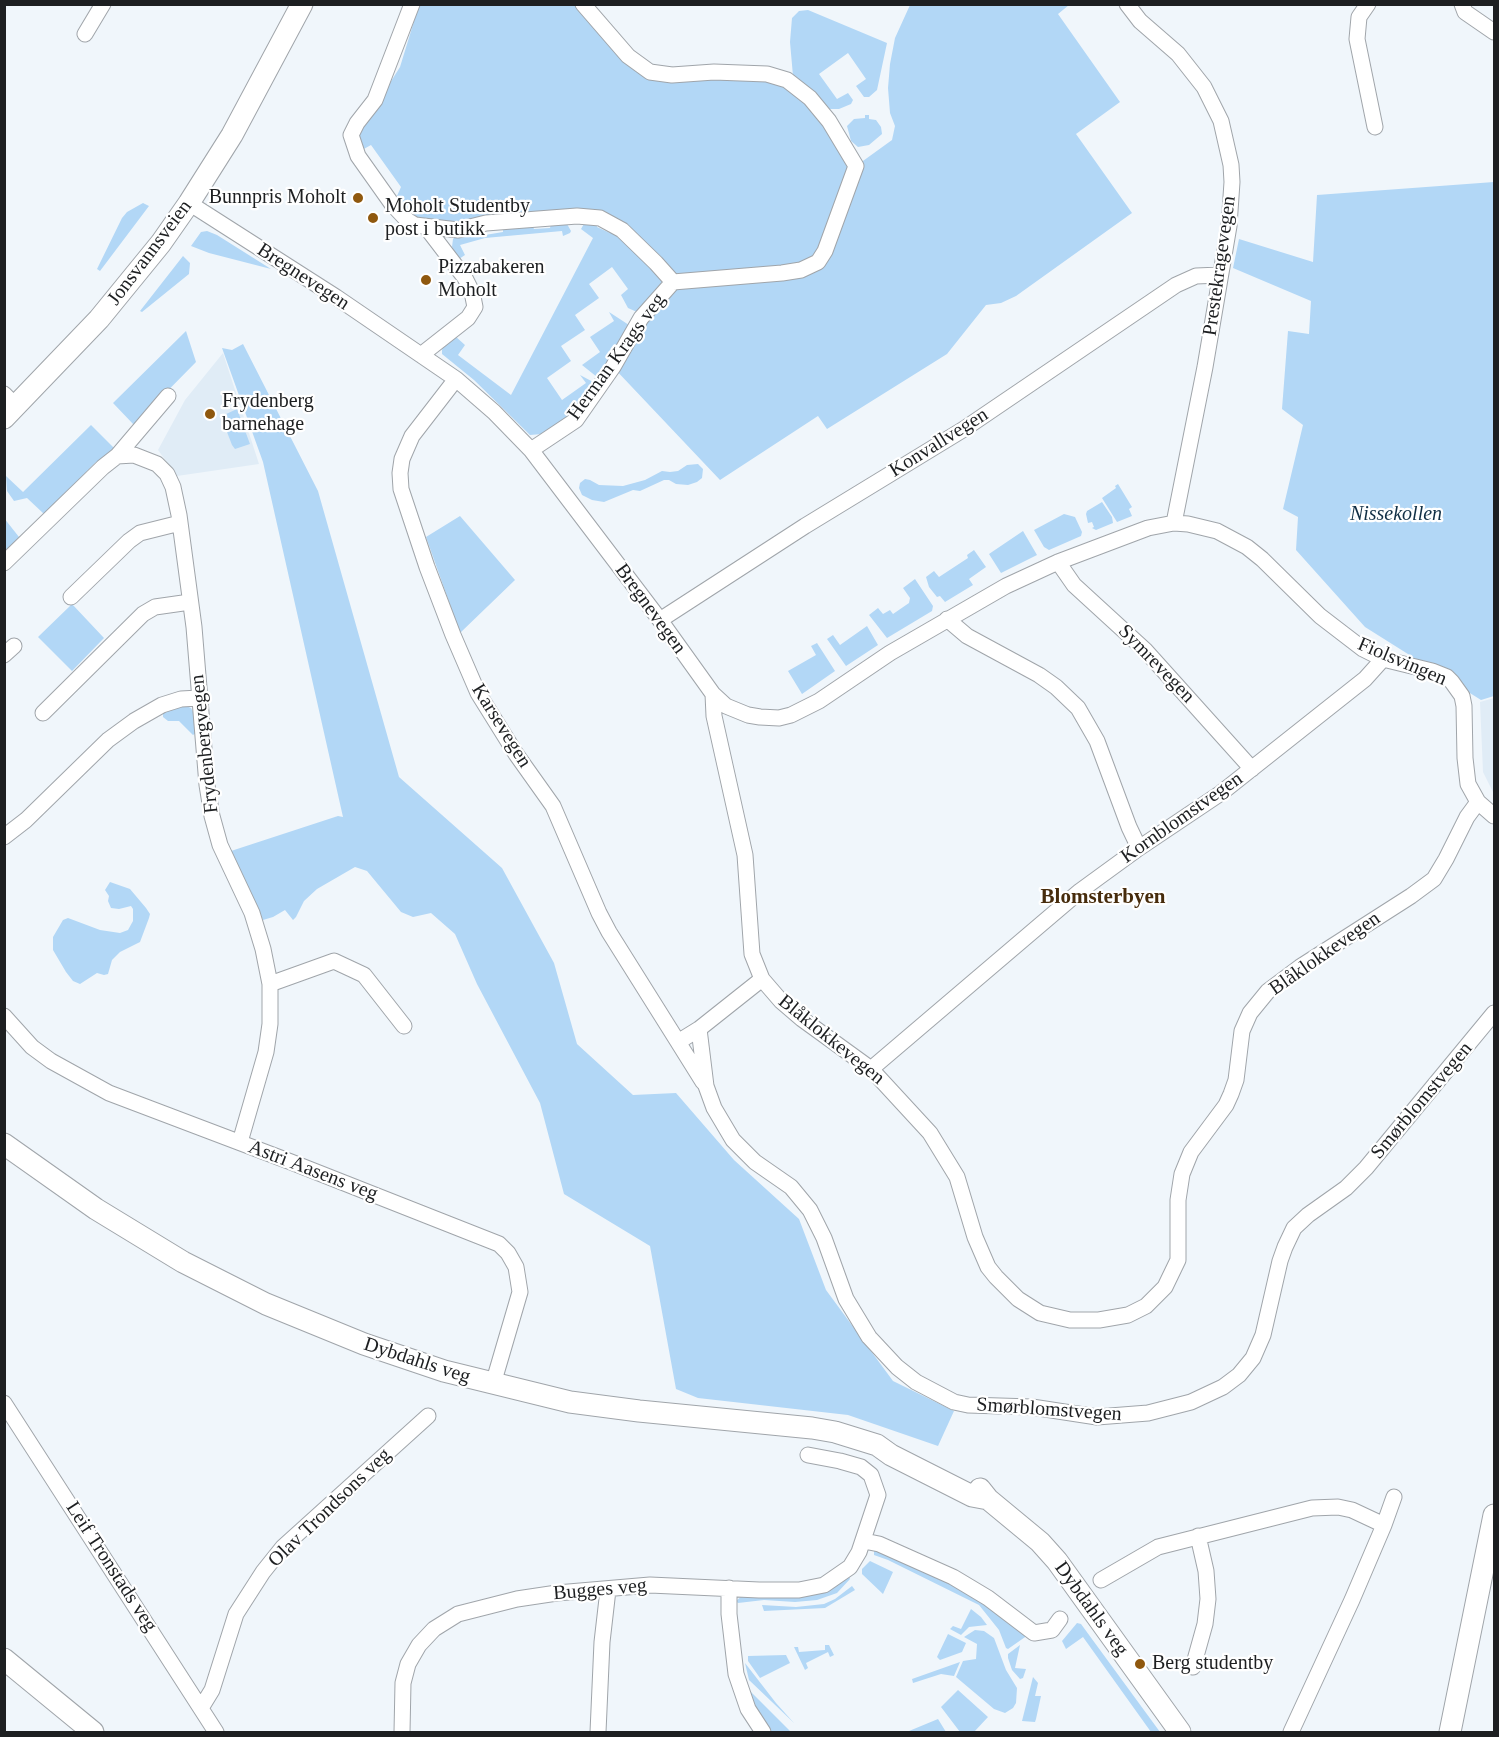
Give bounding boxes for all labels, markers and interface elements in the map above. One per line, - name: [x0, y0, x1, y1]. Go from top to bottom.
- place label: Bunnpris Moholt: [209, 186, 346, 210]
- marker: Bunnpris Moholt: [351, 191, 365, 205]
- street label: Prestekragevegen: [1198, 194, 1242, 338]
- place label: Moholt Studentby post i butikk: [385, 195, 530, 242]
- street label: Jonsvannsveien: [103, 196, 197, 310]
- marker: Moholt Studentby post i butikk: [366, 211, 380, 225]
- street label: Bregnevegen: [252, 238, 354, 316]
- place label: Pizzabakeren Moholt: [438, 256, 545, 303]
- marker: Pizzabakeren Moholt: [419, 273, 433, 287]
- street label: Herman Krags veg: [563, 289, 671, 425]
- place label: Frydenberg barnehage: [222, 390, 314, 437]
- street label: Konvallvegen: [885, 403, 993, 483]
- marker: Frydenberg barnehage: [203, 407, 217, 421]
- park label: Nissekollen: [1350, 503, 1442, 527]
- street label: Bregnevegen: [609, 559, 691, 659]
- street label: Symrevegen: [1113, 620, 1199, 708]
- street label: Fiolsvingen: [1354, 633, 1450, 691]
- street label: Frydenbergvegen: [186, 673, 224, 815]
- street label: Karsevegen: [466, 680, 536, 772]
- street label: Kornblomstvegen: [1116, 767, 1248, 869]
- district label: Blomsterbyen: [1041, 885, 1165, 911]
- street label: Blåklokkevegen: [1265, 907, 1385, 1001]
- street label: Blåklokkevegen: [773, 990, 889, 1090]
- street label: Smørblomstvegen: [1366, 1038, 1478, 1164]
- street label: Astri Aasens veg: [245, 1135, 381, 1207]
- street label: Dybdahls veg: [361, 1333, 473, 1389]
- street label: Smørblomstvegen: [976, 1393, 1122, 1427]
- street label: Olav Trondsons veg: [264, 1443, 396, 1573]
- street label: Leif Tronstads veg: [60, 1497, 162, 1637]
- street label: Dybdahls veg: [1049, 1557, 1133, 1661]
- street label: Bugges veg: [552, 1574, 648, 1606]
- place label: Berg studentby: [1152, 1652, 1273, 1676]
- marker: Berg studentby: [1133, 1657, 1147, 1671]

